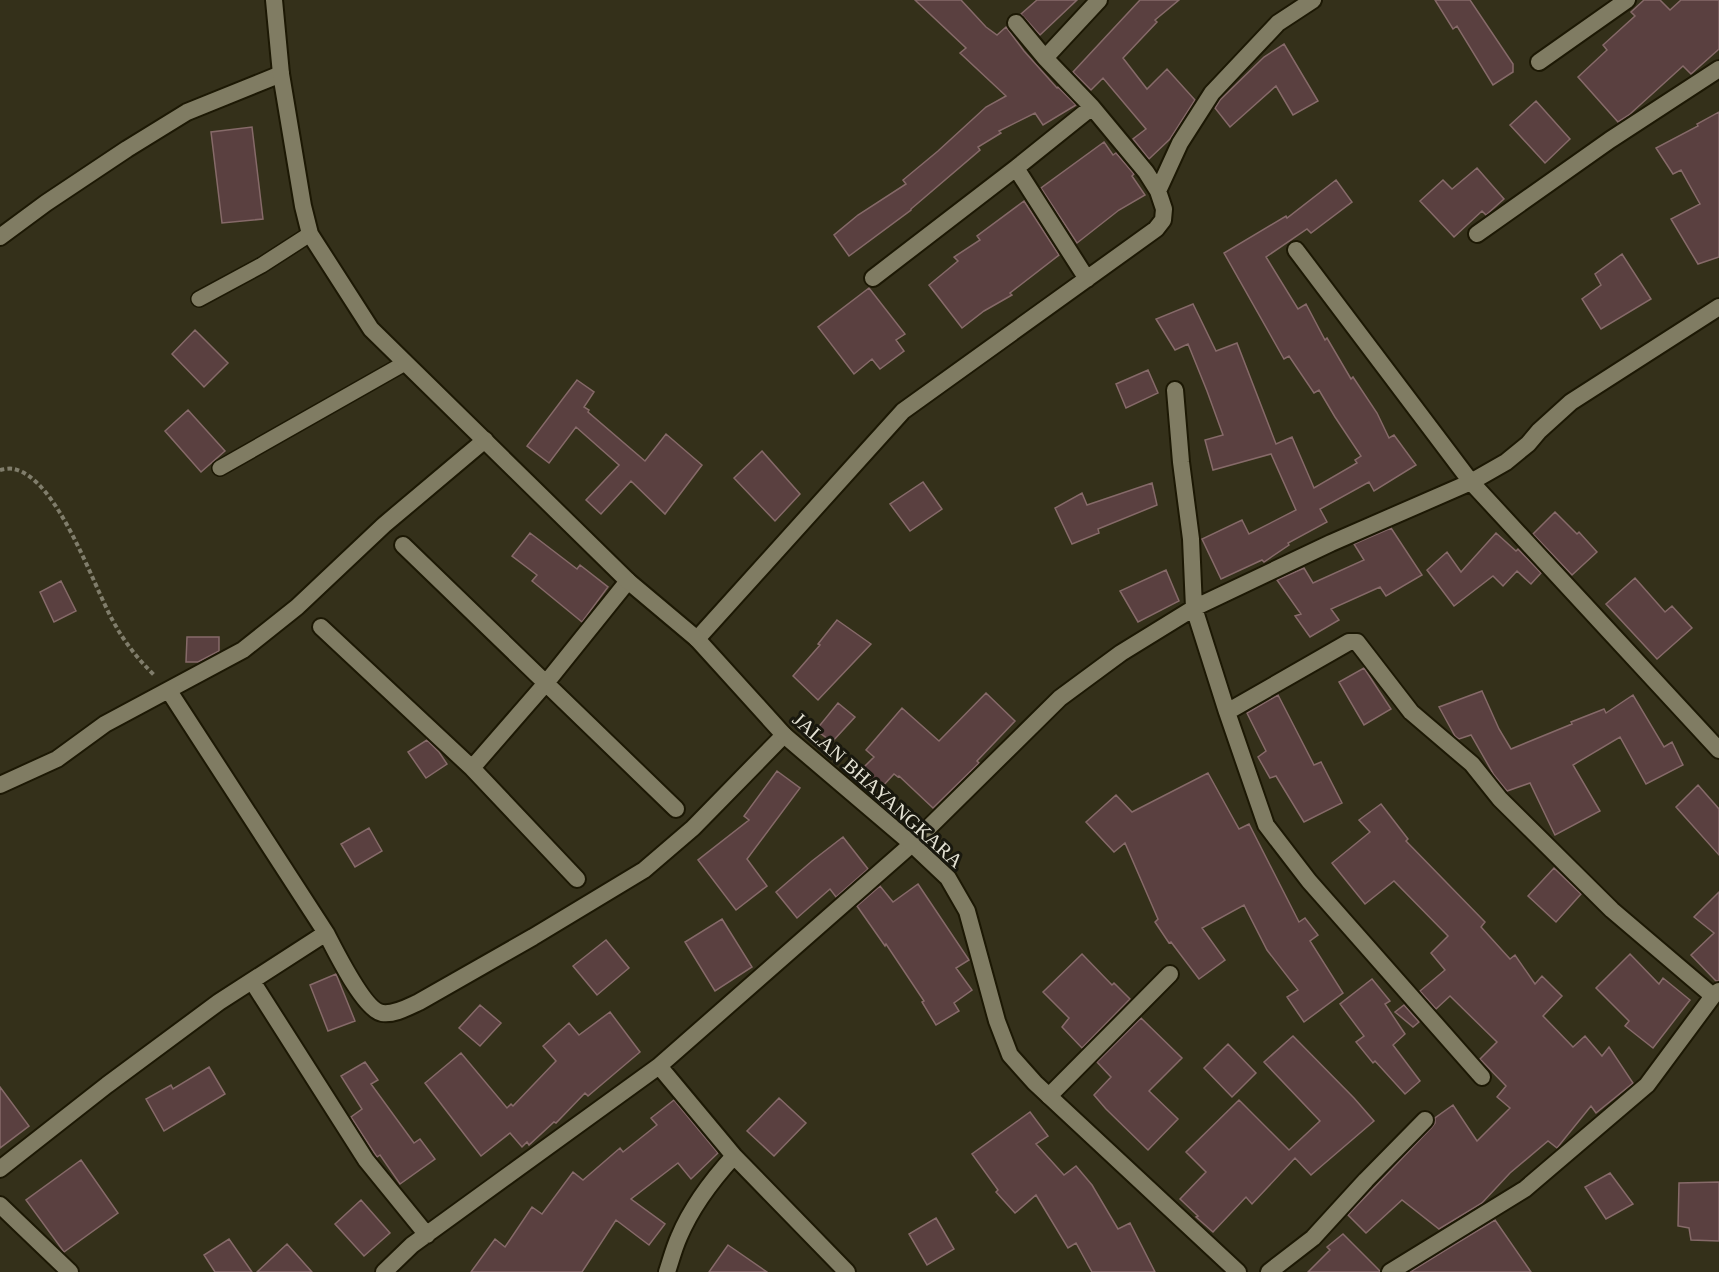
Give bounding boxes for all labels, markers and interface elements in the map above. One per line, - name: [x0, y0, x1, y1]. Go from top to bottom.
- street label: JALAN BHAYANGKARA: [789, 708, 968, 872]

